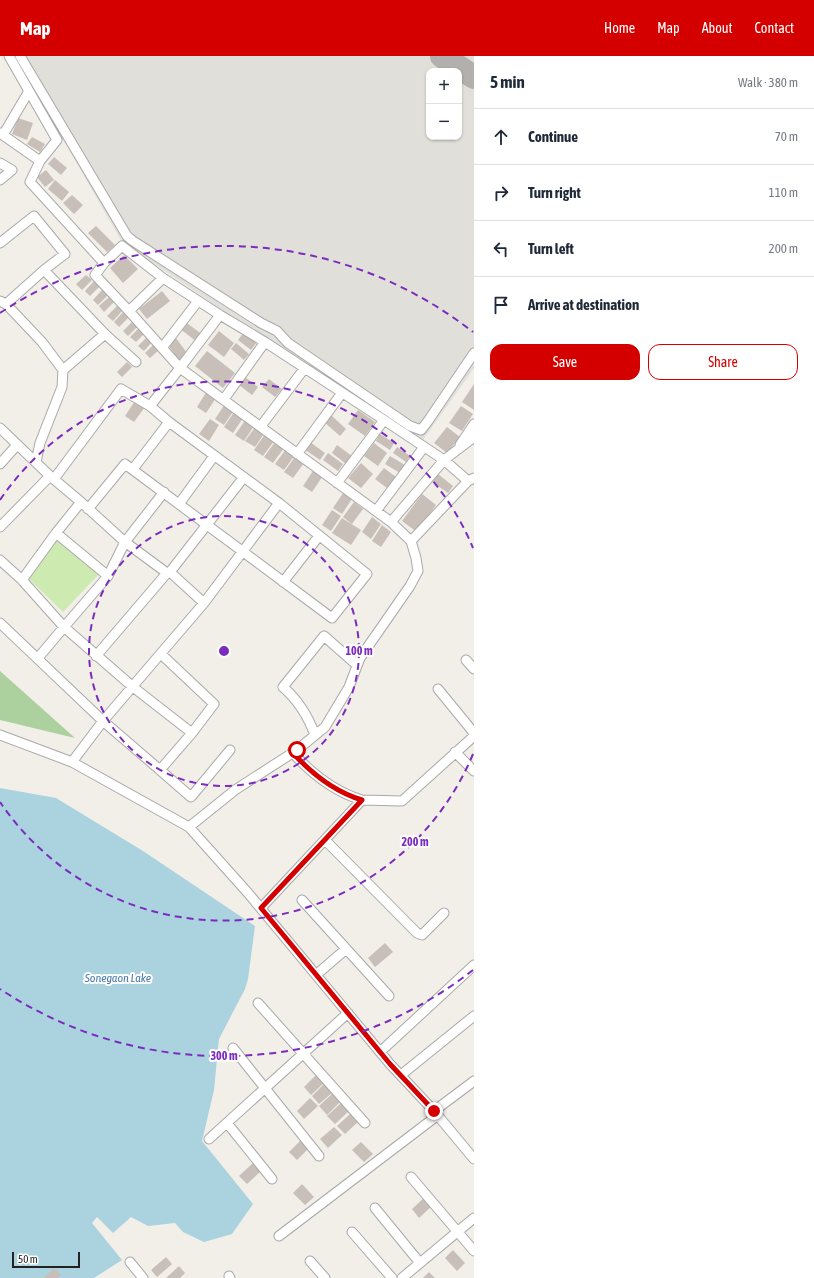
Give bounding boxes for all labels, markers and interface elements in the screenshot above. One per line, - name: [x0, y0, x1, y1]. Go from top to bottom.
- text: Map: [20, 17, 51, 39]
- text: Home: [604, 20, 635, 36]
- text: Map: [657, 20, 680, 36]
- text: About: [702, 20, 733, 36]
- text: Contact: [755, 20, 794, 36]
- map controls: [426, 68, 462, 140]
- button: +: [426, 68, 462, 104]
- text: 5 min: [490, 72, 525, 92]
- text: Walk · 380 m: [738, 75, 798, 90]
- button: −: [426, 104, 462, 140]
- icon: ahead: [490, 126, 512, 148]
- text: Continue: [528, 128, 578, 145]
- text: 70 m: [775, 129, 798, 144]
- icon: right: [490, 182, 512, 204]
- text: Turn right: [528, 184, 581, 201]
- text: 110 m: [769, 185, 798, 200]
- icon: left: [490, 238, 512, 260]
- text: Turn left: [528, 240, 574, 257]
- text: 200 m: [769, 241, 798, 256]
- icon: arrive: [490, 294, 512, 316]
- text: Arrive at destination: [528, 296, 639, 313]
- button: Save: [490, 344, 640, 380]
- button: Share: [648, 344, 798, 380]
- centre of rings: [217, 644, 231, 658]
- text: 100 m: [345, 644, 373, 658]
- route start: [288, 741, 306, 759]
- text: 200 m: [401, 835, 429, 849]
- water label: Sonegaon Lake: [84, 971, 152, 985]
- text: 300 m: [210, 1049, 238, 1063]
- route end: [425, 1102, 443, 1120]
- scale bar: [12, 1250, 80, 1269]
- text: 50 m: [18, 1253, 38, 1265]

